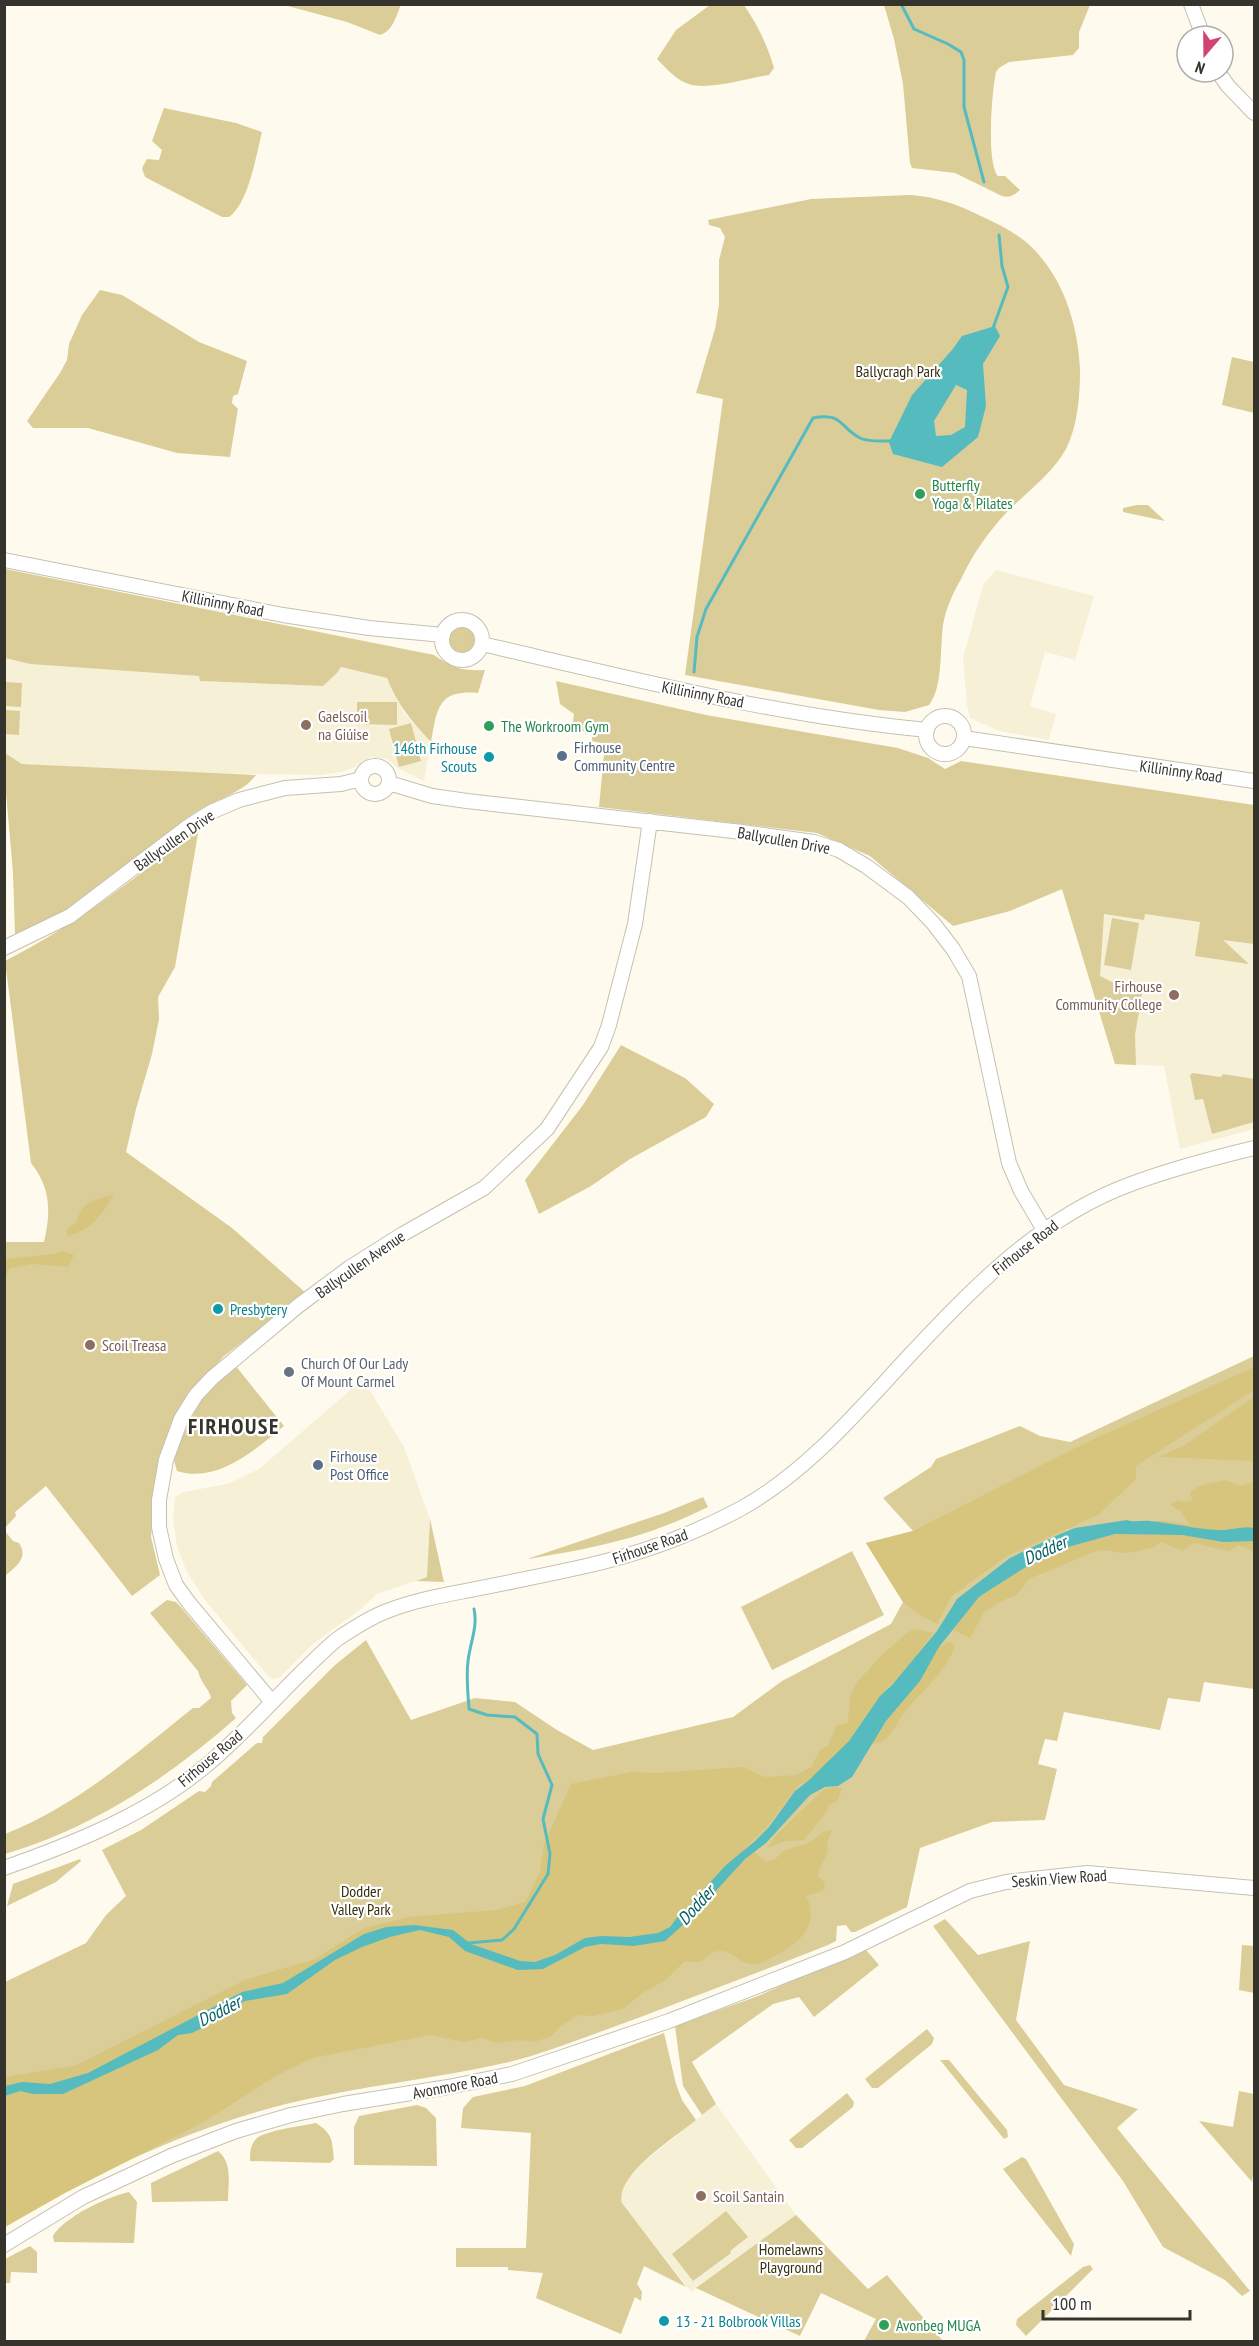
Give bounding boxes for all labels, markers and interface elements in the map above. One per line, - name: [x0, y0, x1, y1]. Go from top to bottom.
- north arrow: [1175, 24, 1235, 84]
- text: N: [1192, 57, 1207, 79]
- park label: Ballycragh Park: [855, 361, 941, 381]
- place label: Butterfly Yoga & Pilates: [932, 475, 1013, 513]
- marker: Butterfly Yoga & Pilates: [913, 487, 927, 501]
- street label: Killininny Road: [180, 585, 266, 621]
- street label: Killininny Road: [660, 676, 746, 712]
- place label: Gaelscoil na Giúise: [318, 706, 369, 744]
- place label: The Workroom Gym: [501, 716, 609, 736]
- marker: Gaelscoil na Giúise: [299, 718, 313, 732]
- marker: The Workroom Gym: [482, 719, 496, 733]
- place label: Firhouse Community Centre: [574, 737, 675, 775]
- place label: 146th Firhouse Scouts: [393, 738, 477, 776]
- marker: Firhouse Community Centre: [555, 749, 569, 763]
- marker: 146th Firhouse Scouts: [482, 750, 496, 764]
- street label: Killininny Road: [1138, 755, 1224, 787]
- street label: Ballycullen Drive: [130, 805, 218, 875]
- street label: Ballycullen Drive: [736, 822, 832, 858]
- place label: Firhouse Community College: [1055, 976, 1162, 1014]
- marker: Firhouse Community College: [1167, 988, 1181, 1002]
- street label: Firhouse Road: [988, 1215, 1062, 1279]
- street label: Ballycullen Avenue: [311, 1226, 409, 1302]
- place label: Presbytery: [230, 1299, 287, 1319]
- marker: Presbytery: [211, 1302, 225, 1316]
- place label: Scoil Treasa: [102, 1335, 166, 1355]
- marker: Scoil Treasa: [83, 1338, 97, 1352]
- place label: Church Of Our Lady Of Mount Carmel: [301, 1353, 408, 1391]
- marker: Church Of Our Lady Of Mount Carmel: [282, 1365, 296, 1379]
- district label: FIRHOUSE: [188, 1412, 280, 1440]
- place label: Firhouse Post Office: [330, 1446, 389, 1484]
- marker: Firhouse Post Office: [311, 1458, 325, 1472]
- street label: Firhouse Road: [610, 1524, 690, 1568]
- water label: Dodder: [1020, 1529, 1073, 1570]
- street label: Firhouse Road: [174, 1725, 246, 1791]
- street label: Seskin View Road: [1011, 1865, 1108, 1891]
- water label: Dodder: [672, 1878, 722, 1929]
- park label: Dodder Valley Park: [330, 1881, 392, 1919]
- water label: Dodder: [194, 1989, 247, 2032]
- street label: Avonmore Road: [411, 2067, 499, 2103]
- place label: Scoil Santain: [713, 2186, 784, 2206]
- marker: Scoil Santain: [694, 2189, 708, 2203]
- park label: Homelawns Playground: [759, 2239, 823, 2277]
- scale bar: [1043, 2283, 1190, 2321]
- text: 100 m: [1052, 2292, 1092, 2315]
- place label: 13 - 21 Bolbrook Villas: [676, 2311, 801, 2331]
- marker: 13 - 21 Bolbrook Villas: [657, 2314, 671, 2328]
- place label: Avonbeg MUGA: [896, 2315, 981, 2335]
- marker: Avonbeg MUGA: [877, 2318, 891, 2332]

